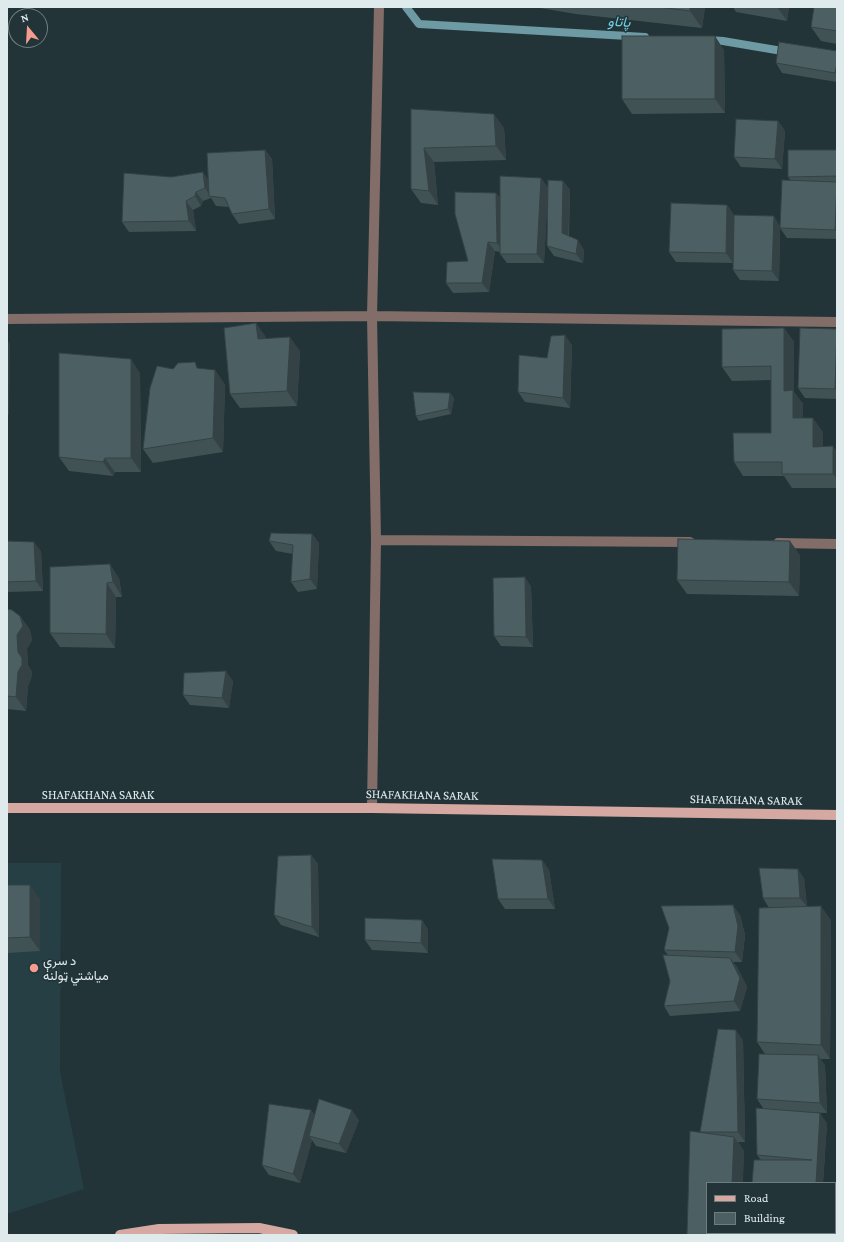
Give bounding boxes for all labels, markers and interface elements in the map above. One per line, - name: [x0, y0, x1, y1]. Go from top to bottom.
- north arrow: [8, 8, 48, 48]
- text: N: [19, 11, 30, 24]
- water label: پاتاو: [607, 13, 631, 31]
- street label: SHAFAKHANA SARAK: [366, 786, 478, 804]
- street label: SHAFAKHANA SARAK: [42, 787, 154, 803]
- street label: SHAFAKHANA SARAK: [690, 791, 802, 809]
- place label: د سرې مياشتي ټولنه: [43, 953, 109, 984]
- marker: د سرې مياشتي ټولنه: [28, 962, 40, 974]
- legend: [706, 1182, 836, 1234]
- text: Road: [744, 1191, 768, 1205]
- text: Building: [744, 1211, 785, 1225]

